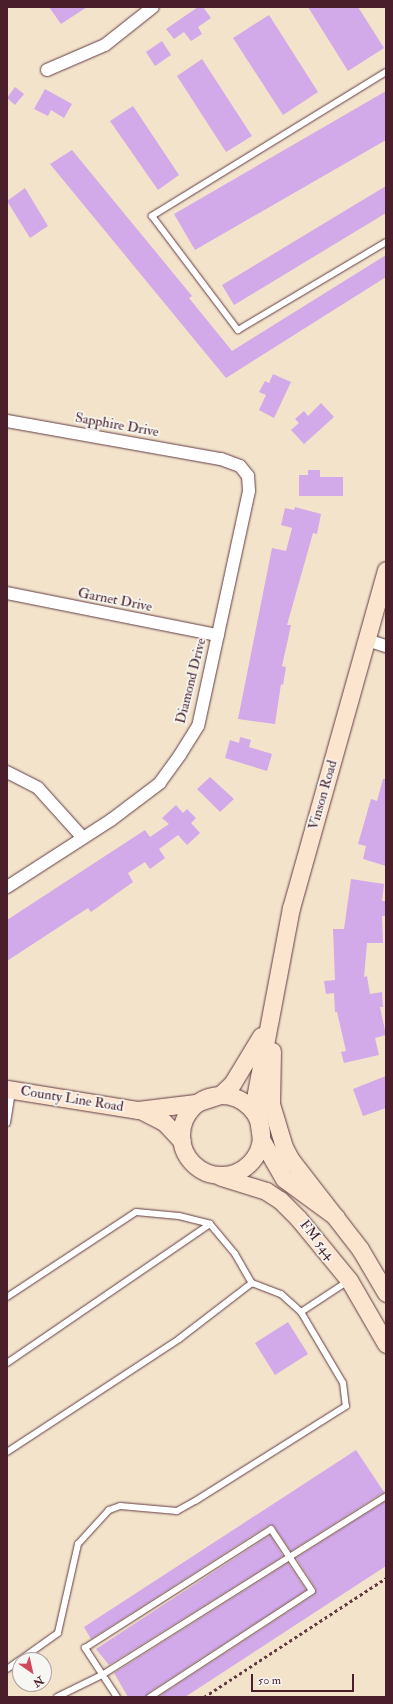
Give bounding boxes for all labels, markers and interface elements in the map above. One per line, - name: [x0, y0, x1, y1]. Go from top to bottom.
- street label: Sapphire Drive: [74, 409, 160, 441]
- street label: Garnet Drive: [76, 585, 154, 615]
- street label: Diamond Drive: [172, 637, 210, 725]
- street label: Vinson Road: [305, 758, 341, 832]
- street label: County Line Road: [19, 1083, 125, 1115]
- street label: FM 544: [296, 1217, 338, 1263]
- north arrow: [12, 1652, 52, 1692]
- scale bar: [253, 1666, 356, 1692]
- text: N: [31, 1673, 46, 1690]
- text: 50 m: [258, 1673, 281, 1688]

